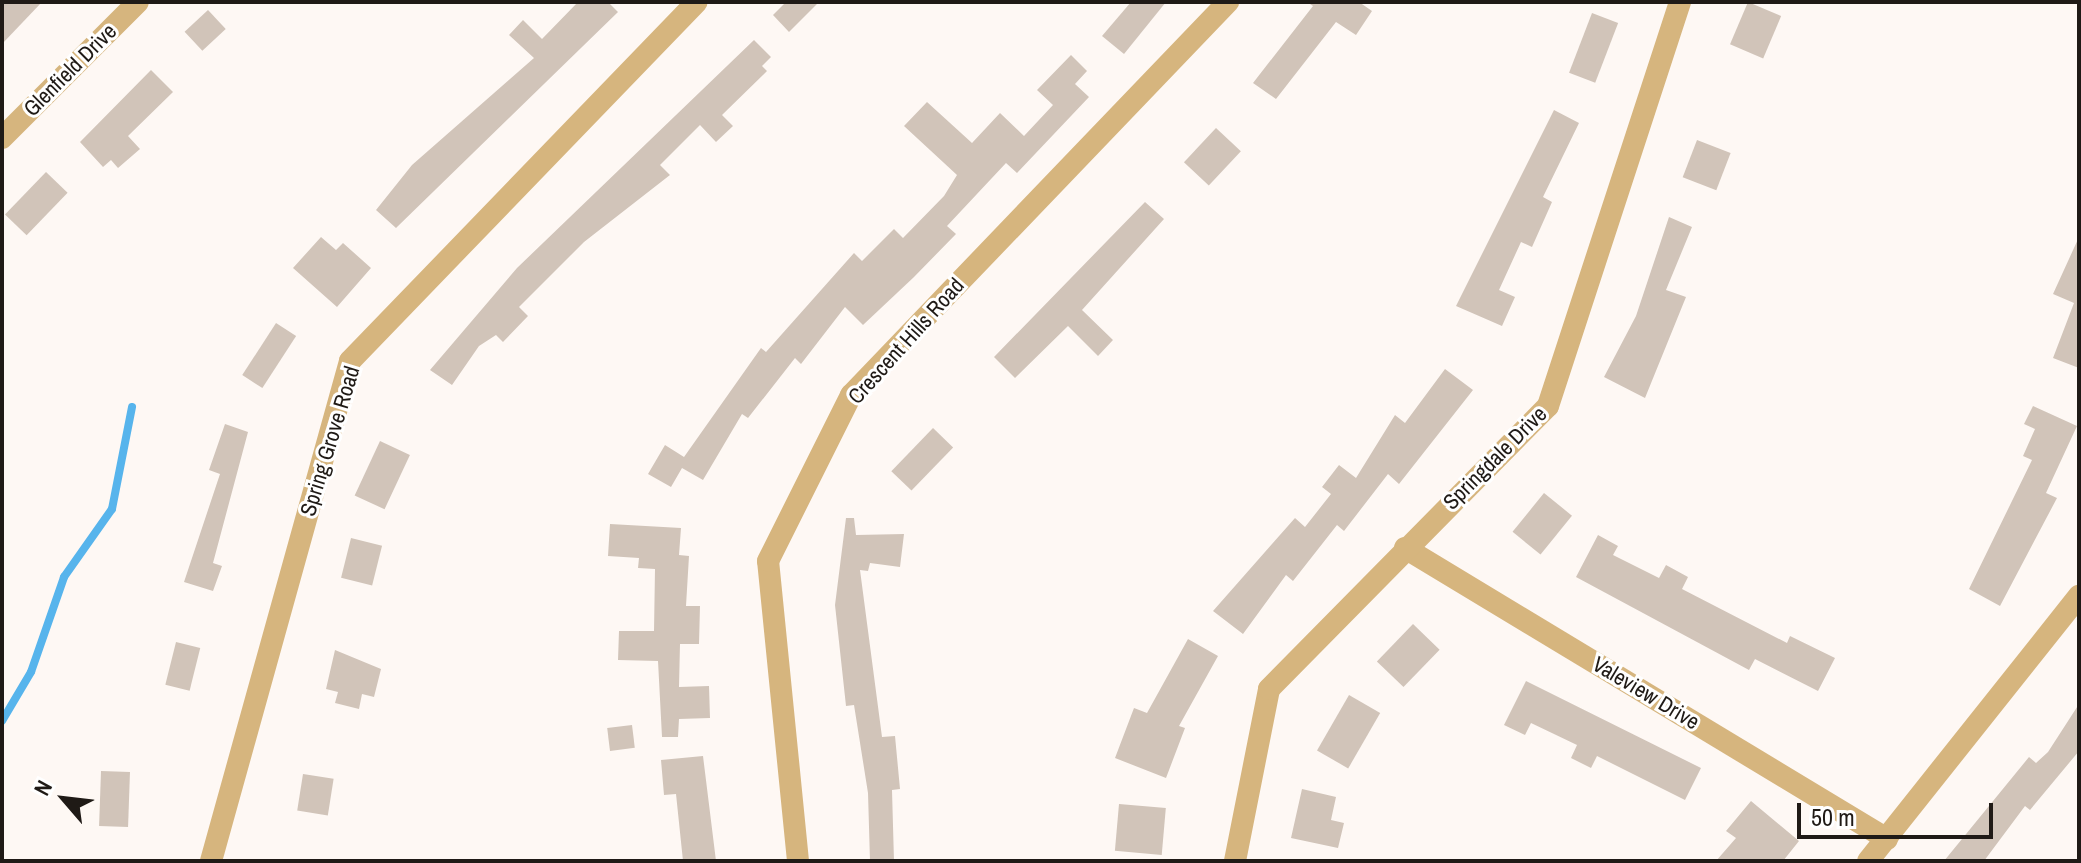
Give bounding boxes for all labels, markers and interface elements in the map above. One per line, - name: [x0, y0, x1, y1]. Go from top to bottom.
- street label: Glenfield Drive: [18, 18, 122, 122]
- street label: Crescent Hills Road: [843, 273, 969, 409]
- street label: Spring Grove Road: [295, 363, 365, 519]
- street label: Springdale Drive: [1438, 401, 1552, 515]
- street label: Valeview Drive: [1588, 651, 1704, 735]
- north arrow: [24, 759, 104, 839]
- text: N: [27, 775, 59, 801]
- scale bar: [1801, 787, 1997, 837]
- text: 50 m: [1811, 801, 1855, 833]

